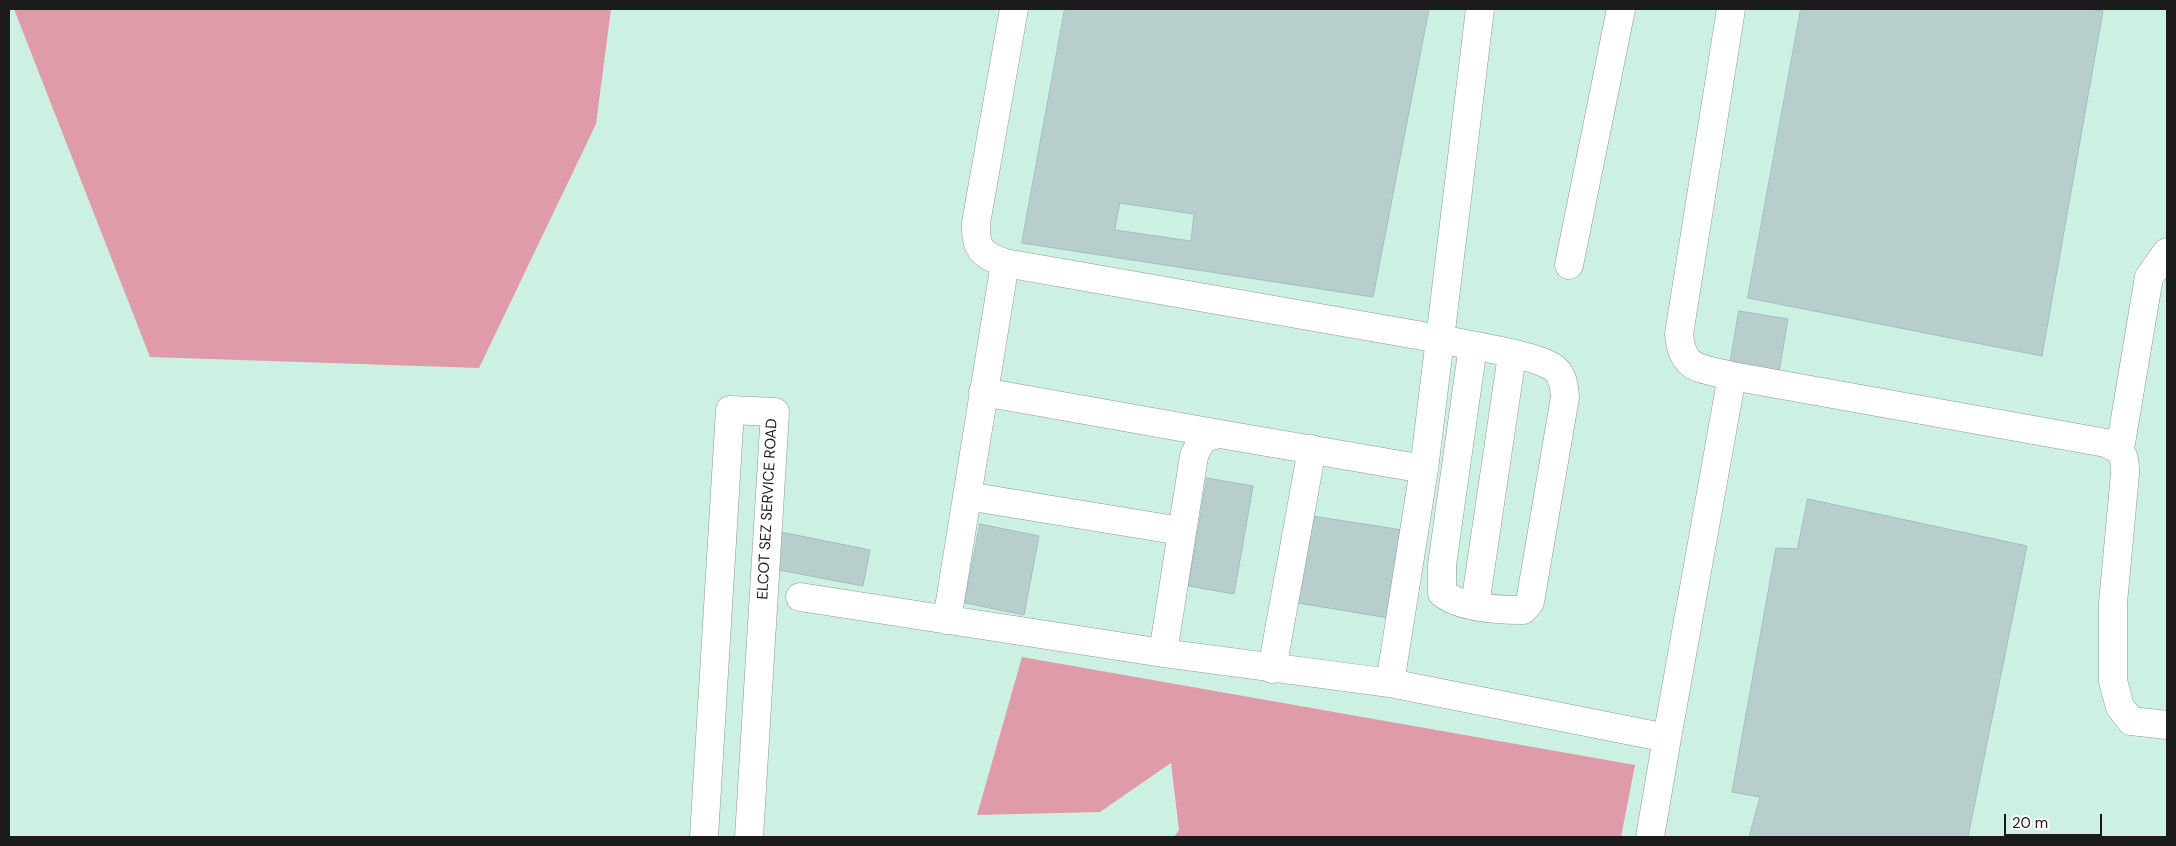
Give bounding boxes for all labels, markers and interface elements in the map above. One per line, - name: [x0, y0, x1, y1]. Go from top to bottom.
- street label: ELCOT SEZ SERVICE ROAD: [754, 418, 782, 600]
- scale bar: [2006, 804, 2104, 836]
- text: 20 m: [2012, 813, 2048, 833]

